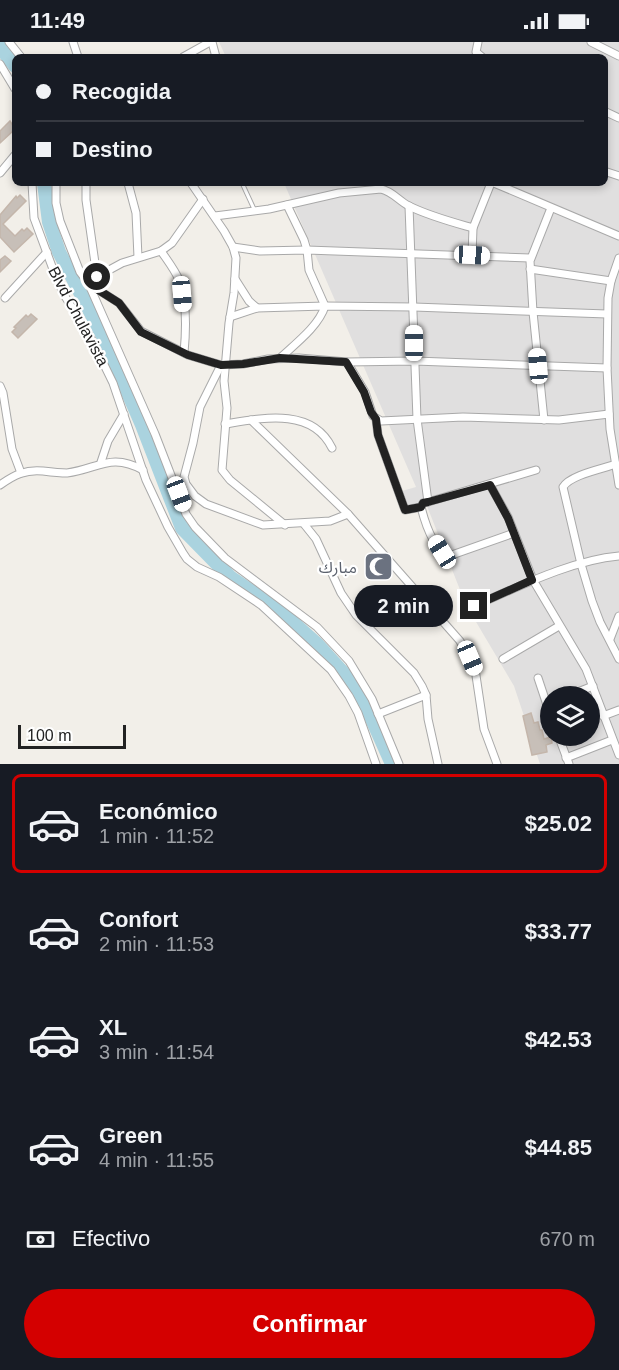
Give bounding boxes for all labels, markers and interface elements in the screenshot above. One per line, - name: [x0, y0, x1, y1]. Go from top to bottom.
- text: 11:49: [30, 8, 85, 33]
- text: Recogida: [72, 79, 171, 104]
- text: Destino: [72, 137, 153, 162]
- car: [454, 245, 490, 265]
- route start: [83, 263, 110, 290]
- street label: Blvd Chulavista: [45, 264, 112, 369]
- car: [171, 275, 193, 313]
- car: [405, 325, 423, 361]
- car: [527, 347, 549, 385]
- car: [164, 474, 194, 514]
- car: [425, 532, 459, 572]
- mosque icon: مبارك: [362, 551, 394, 583]
- place label: مبارك: [319, 559, 357, 577]
- callout: 2 min: [354, 585, 453, 627]
- route end: [460, 592, 487, 619]
- text: 2 min: [377, 595, 430, 617]
- car: [455, 638, 485, 678]
- map controls: [540, 686, 600, 746]
- button: layers: [540, 686, 600, 746]
- scale bar: [18, 722, 126, 750]
- text: 100 m: [27, 727, 71, 744]
- icon: car: [27, 797, 81, 851]
- text: Económico: [99, 799, 218, 824]
- text: $25.02: [525, 811, 592, 836]
- text: 1 min · 11:52: [99, 825, 214, 847]
- icon: car: [27, 905, 81, 959]
- text: Confort: [99, 907, 178, 932]
- text: $33.77: [525, 919, 592, 944]
- text: 2 min · 11:53: [99, 933, 214, 955]
- icon: car: [27, 1013, 81, 1067]
- text: XL: [99, 1015, 127, 1040]
- text: $42.53: [525, 1027, 592, 1052]
- text: 3 min · 11:54: [99, 1041, 214, 1063]
- icon: car: [27, 1121, 81, 1175]
- text: Green: [99, 1123, 163, 1148]
- text: $44.85: [525, 1135, 592, 1160]
- text: 4 min · 11:55: [99, 1149, 214, 1171]
- icon: cash: [24, 1223, 57, 1256]
- text: Efectivo: [72, 1226, 150, 1251]
- text: 670 m: [539, 1228, 595, 1250]
- button: Confirmar: [24, 1289, 595, 1358]

